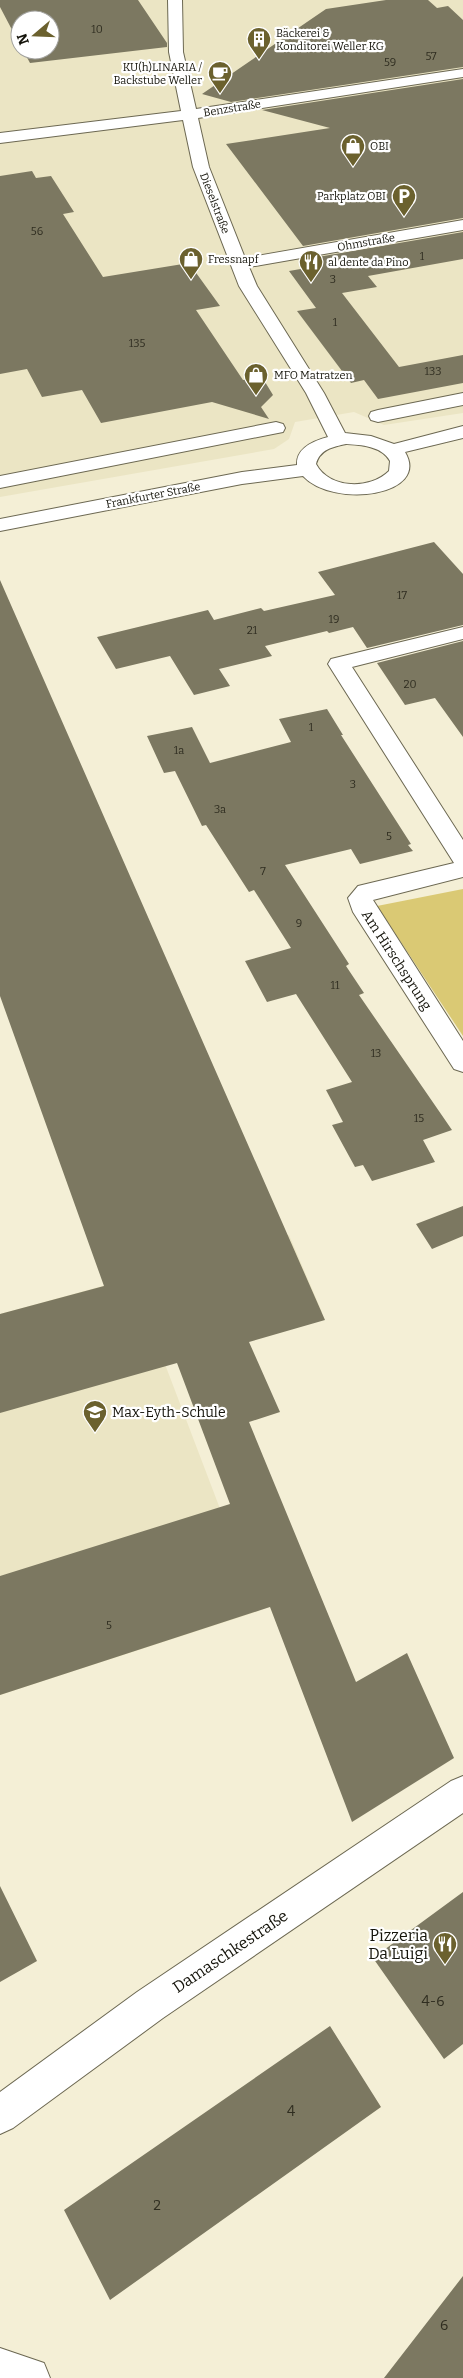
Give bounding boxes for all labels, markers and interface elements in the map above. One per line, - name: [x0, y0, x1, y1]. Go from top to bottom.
- north arrow: [10, 10, 60, 60]
- house number: 10: [91, 23, 103, 36]
- building icon: Bäckerei & Konditorei Weller KG: [246, 26, 272, 60]
- place label: Bäckerei & Konditorei Weller KG: [276, 27, 384, 53]
- text: N: [13, 31, 33, 47]
- house number: 57: [425, 50, 437, 63]
- house number: 59: [384, 56, 396, 69]
- cafe icon: KU(h)LINARIA / Backstube Weller: [207, 60, 233, 94]
- place label: KU(h)LINARIA / Backstube Weller: [113, 61, 203, 87]
- street label: Benzstraße: [202, 98, 262, 119]
- shop icon: OBI: [340, 133, 366, 167]
- place label: OBI: [370, 140, 389, 153]
- street label: Dieselstraße: [197, 171, 232, 236]
- parking icon: Parkplatz OBI: [391, 183, 417, 217]
- place label: Parkplatz OBI: [317, 190, 386, 203]
- house number: 56: [31, 225, 43, 238]
- street label: Ohmstraße: [336, 231, 396, 254]
- shop icon: Fressnapf: [178, 246, 204, 280]
- restaurant icon: al dente da Pino: [298, 249, 324, 283]
- house number: 1: [420, 250, 425, 263]
- place label: Fressnapf: [208, 253, 260, 266]
- place label: al dente da Pino: [328, 256, 409, 269]
- house number: 3: [330, 273, 336, 286]
- house number: 1: [333, 316, 338, 329]
- house number: 135: [129, 337, 145, 350]
- shop icon: MFO Matratzen: [243, 362, 269, 396]
- house number: 133: [425, 365, 441, 378]
- place label: MFO Matratzen: [274, 369, 353, 382]
- street label: Frankfurter Straße: [105, 480, 201, 511]
- house number: 17: [397, 589, 407, 602]
- house number: 19: [329, 613, 339, 626]
- house number: 21: [247, 624, 258, 637]
- house number: 20: [403, 678, 417, 691]
- house number: 1: [309, 721, 314, 734]
- house number: 1a: [174, 744, 184, 757]
- house number: 3: [350, 778, 356, 791]
- house number: 3a: [214, 803, 226, 816]
- house number: 5: [386, 830, 392, 843]
- house number: 7: [260, 865, 266, 878]
- street label: Am Hirschsprung: [358, 907, 435, 1014]
- house number: 9: [296, 917, 302, 930]
- house number: 11: [331, 979, 340, 992]
- house number: 13: [371, 1047, 381, 1060]
- house number: 15: [414, 1112, 424, 1125]
- school or university icon: Max-Eyth-Schule: [82, 1399, 108, 1433]
- place label: Max-Eyth-Schule: [112, 1404, 226, 1421]
- house number: 5: [106, 1619, 112, 1632]
- street label: Damaschkestraße: [169, 1906, 291, 1997]
- place label: Pizzeria Da Luigi: [368, 1926, 428, 1963]
- restaurant icon: Pizzeria Da Luigi: [432, 1931, 458, 1965]
- house number: 4-6: [422, 1993, 444, 2010]
- house number: 4: [287, 2103, 295, 2120]
- house number: 2: [153, 2197, 161, 2214]
- house number: 6: [440, 2317, 448, 2334]

